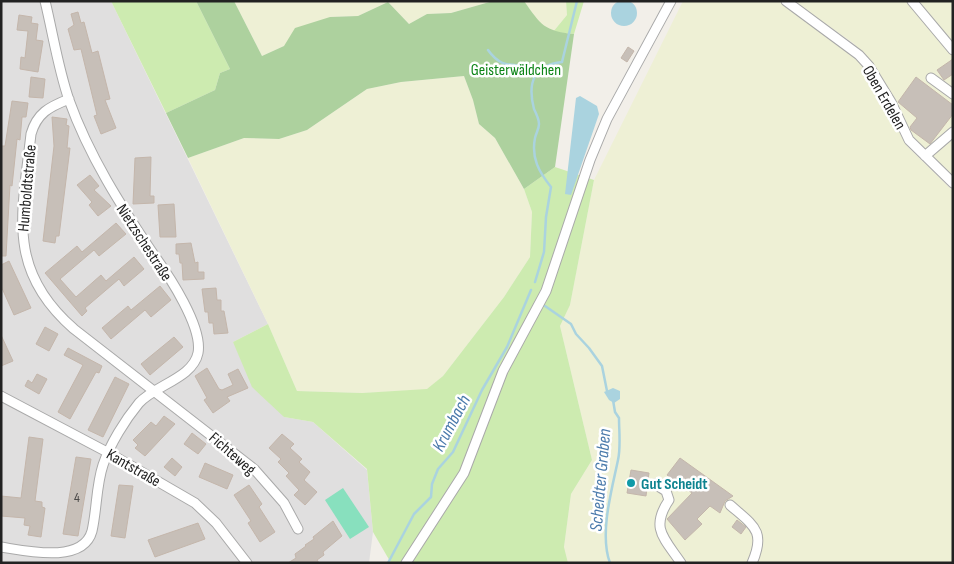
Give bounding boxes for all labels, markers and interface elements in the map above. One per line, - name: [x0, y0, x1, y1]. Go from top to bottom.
- park label: Geisterwäldchen: [471, 61, 561, 80]
- street label: Oben Erdelen: [858, 62, 910, 133]
- street label: Humboldtstraße: [14, 144, 41, 232]
- street label: Nietzschestraße: [112, 201, 176, 285]
- water label: Krumbach: [428, 391, 475, 455]
- water label: Scheidter Graben: [586, 427, 615, 532]
- street label: Fichteweg: [205, 429, 259, 480]
- street label: Kantstraße: [103, 445, 164, 491]
- place label: Gut Scheidt: [641, 475, 708, 494]
- marker: Gut Scheidt: [625, 477, 637, 489]
- house number: 4: [74, 489, 80, 506]

